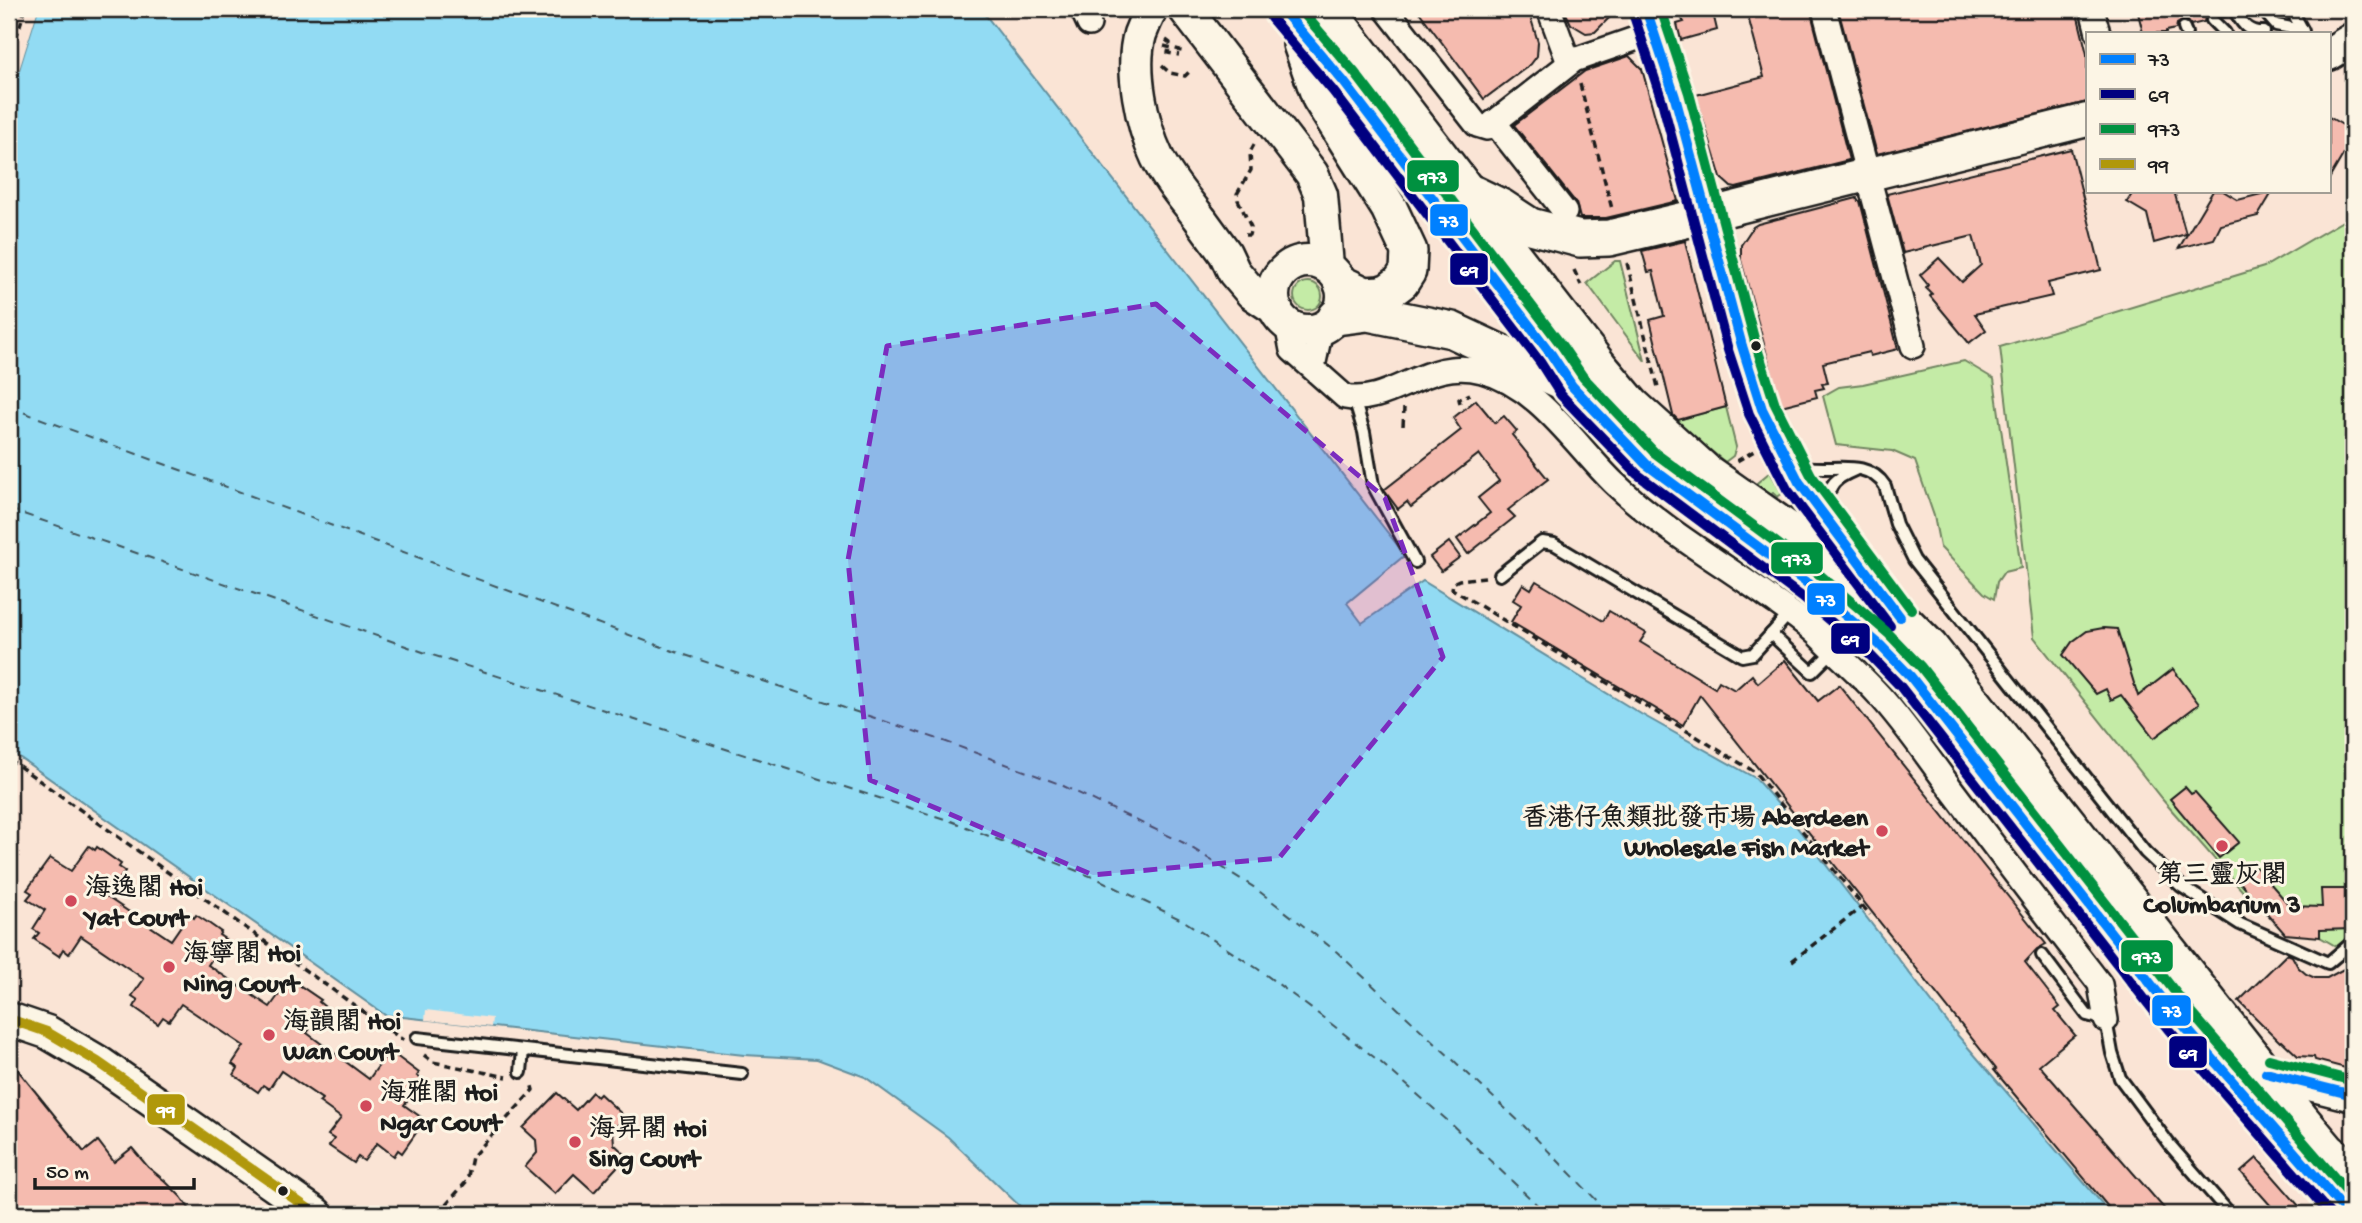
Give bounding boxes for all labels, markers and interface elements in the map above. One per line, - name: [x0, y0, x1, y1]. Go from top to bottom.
- legend: [2086, 32, 2330, 192]
- text: 73: [2147, 50, 2170, 75]
- text: 69: [2148, 86, 2170, 111]
- text: 973: [2147, 120, 2180, 145]
- text: 99: [2147, 156, 2170, 181]
- line badge: 973: [1406, 159, 1460, 193]
- text: 973: [1417, 168, 1448, 191]
- line badge: 73: [1429, 203, 1469, 237]
- text: 73: [1438, 212, 1459, 235]
- line badge: 69: [1449, 252, 1489, 286]
- text: 69: [1459, 261, 1479, 284]
- unlabelled marker: [1749, 339, 1763, 353]
- line badge: 973: [1770, 541, 1824, 575]
- text: 973: [1781, 550, 1812, 573]
- line badge: 73: [1806, 582, 1846, 616]
- text: 73: [1815, 591, 1836, 614]
- line badge: 69: [1830, 622, 1871, 655]
- text: 69: [1840, 630, 1860, 653]
- place label: 香港仔魚類批發市場 Aberdeen Wholesale Fish Market: [1522, 803, 1870, 866]
- marker: 香港仔魚類批發市場 Aberdeen Wholesale Fish Market: [1874, 823, 1890, 839]
- marker: 第三靈灰閣 Columbarium 3: [2214, 838, 2230, 854]
- place label: 第三靈灰閣 Columbarium 3: [2143, 860, 2301, 923]
- place label: 海逸閣 Hoi Yat Court: [82, 873, 203, 936]
- marker: 海逸閣 Hoi Yat Court: [63, 893, 79, 909]
- place label: 海寧閣 Hoi Ning Court: [183, 939, 301, 1002]
- line badge: 973: [2120, 939, 2174, 973]
- text: 973: [2131, 948, 2162, 971]
- marker: 海寧閣 Hoi Ning Court: [161, 959, 177, 975]
- line badge: 73: [2151, 994, 2192, 1027]
- text: 73: [2161, 1002, 2182, 1025]
- place label: 海韻閣 Hoi Wan Court: [282, 1007, 401, 1070]
- marker: 海韻閣 Hoi Wan Court: [261, 1027, 277, 1043]
- line badge: 69: [2168, 1035, 2208, 1069]
- text: 69: [2178, 1044, 2198, 1067]
- place label: 海雅閣 Hoi Ngar Court: [380, 1078, 504, 1141]
- line badge: 99: [146, 1093, 186, 1126]
- marker: 海雅閣 Hoi Ngar Court: [358, 1098, 374, 1114]
- text: 99: [155, 1101, 176, 1124]
- place label: 海昇閣 Hoi Sing Court: [589, 1114, 707, 1177]
- marker: 海昇閣 Hoi Sing Court: [567, 1134, 583, 1150]
- scale bar: [35, 1146, 194, 1190]
- text: 50 m: [46, 1162, 89, 1187]
- unlabelled marker: [276, 1184, 290, 1198]

